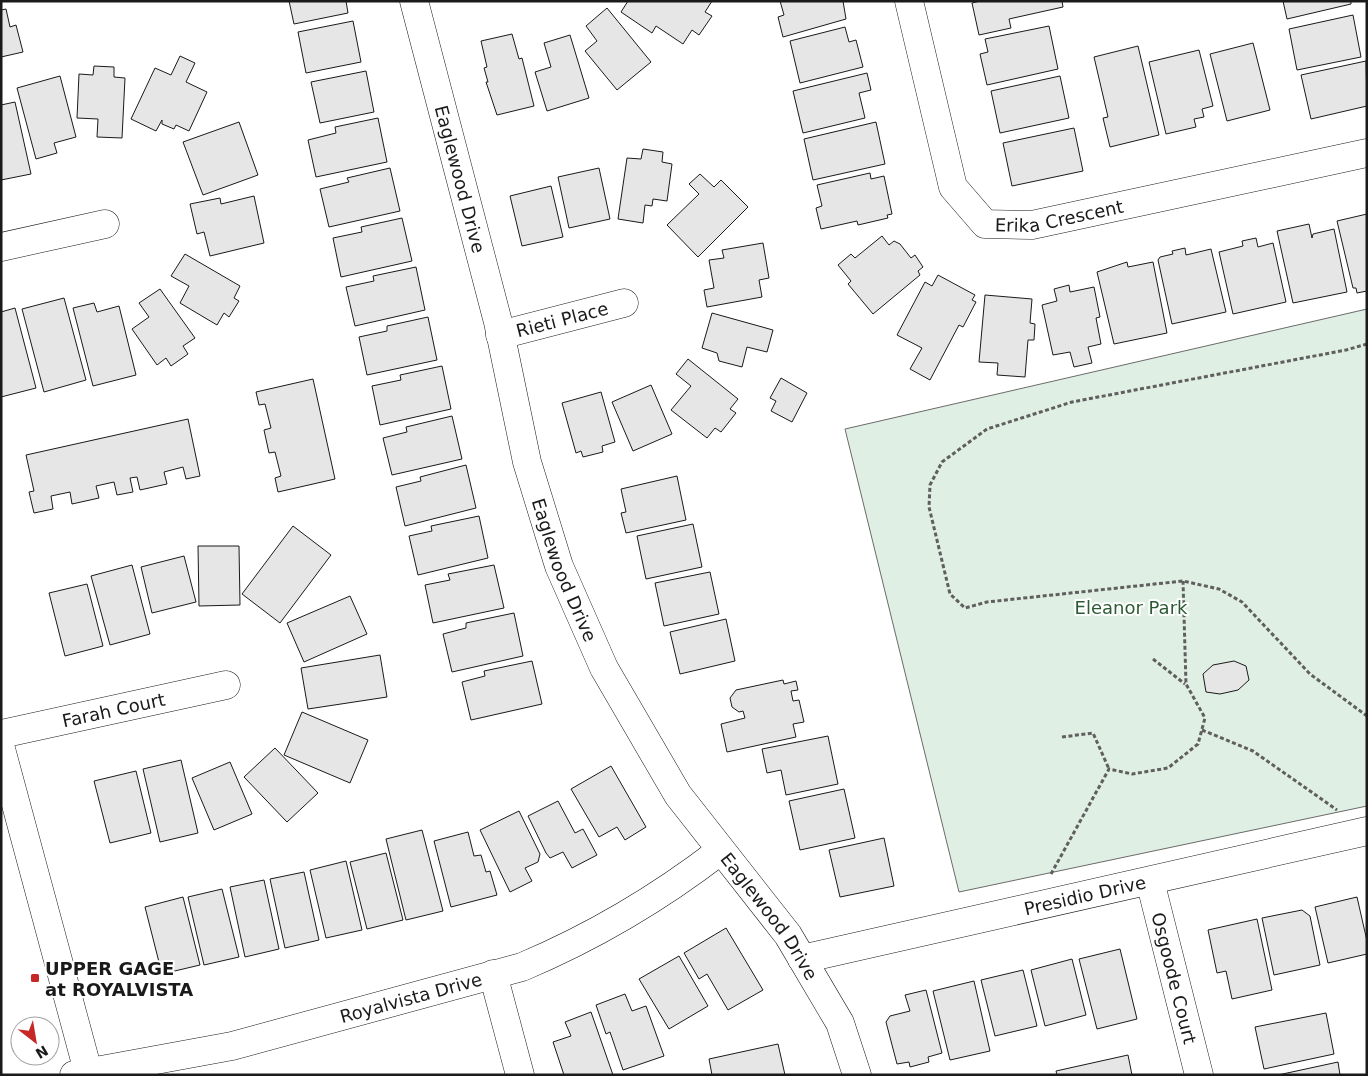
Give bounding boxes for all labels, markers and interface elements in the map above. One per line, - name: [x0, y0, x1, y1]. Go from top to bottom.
- street label: Eaglewood Drive: [431, 103, 490, 255]
- street label: Erika Crescent: [995, 195, 1125, 236]
- street label: Rieti Place: [514, 297, 610, 341]
- street label: Eaglewood Drive: [528, 495, 601, 645]
- park label: Eleanor Park: [1075, 597, 1188, 618]
- street label: Farah Court: [60, 688, 167, 731]
- street label: Eaglewood Drive: [717, 848, 822, 983]
- street label: Presidio Drive: [1022, 871, 1148, 919]
- street label: Osgoode Court: [1148, 910, 1201, 1046]
- place label: UPPER GAGE at ROYALVISTA: [45, 958, 193, 1000]
- street label: Royalvista Drive: [337, 968, 484, 1027]
- marker: UPPER GAGE at ROYALVISTA: [29, 972, 41, 984]
- north arrow: [10, 1016, 60, 1066]
- text: N: [33, 1042, 51, 1062]

